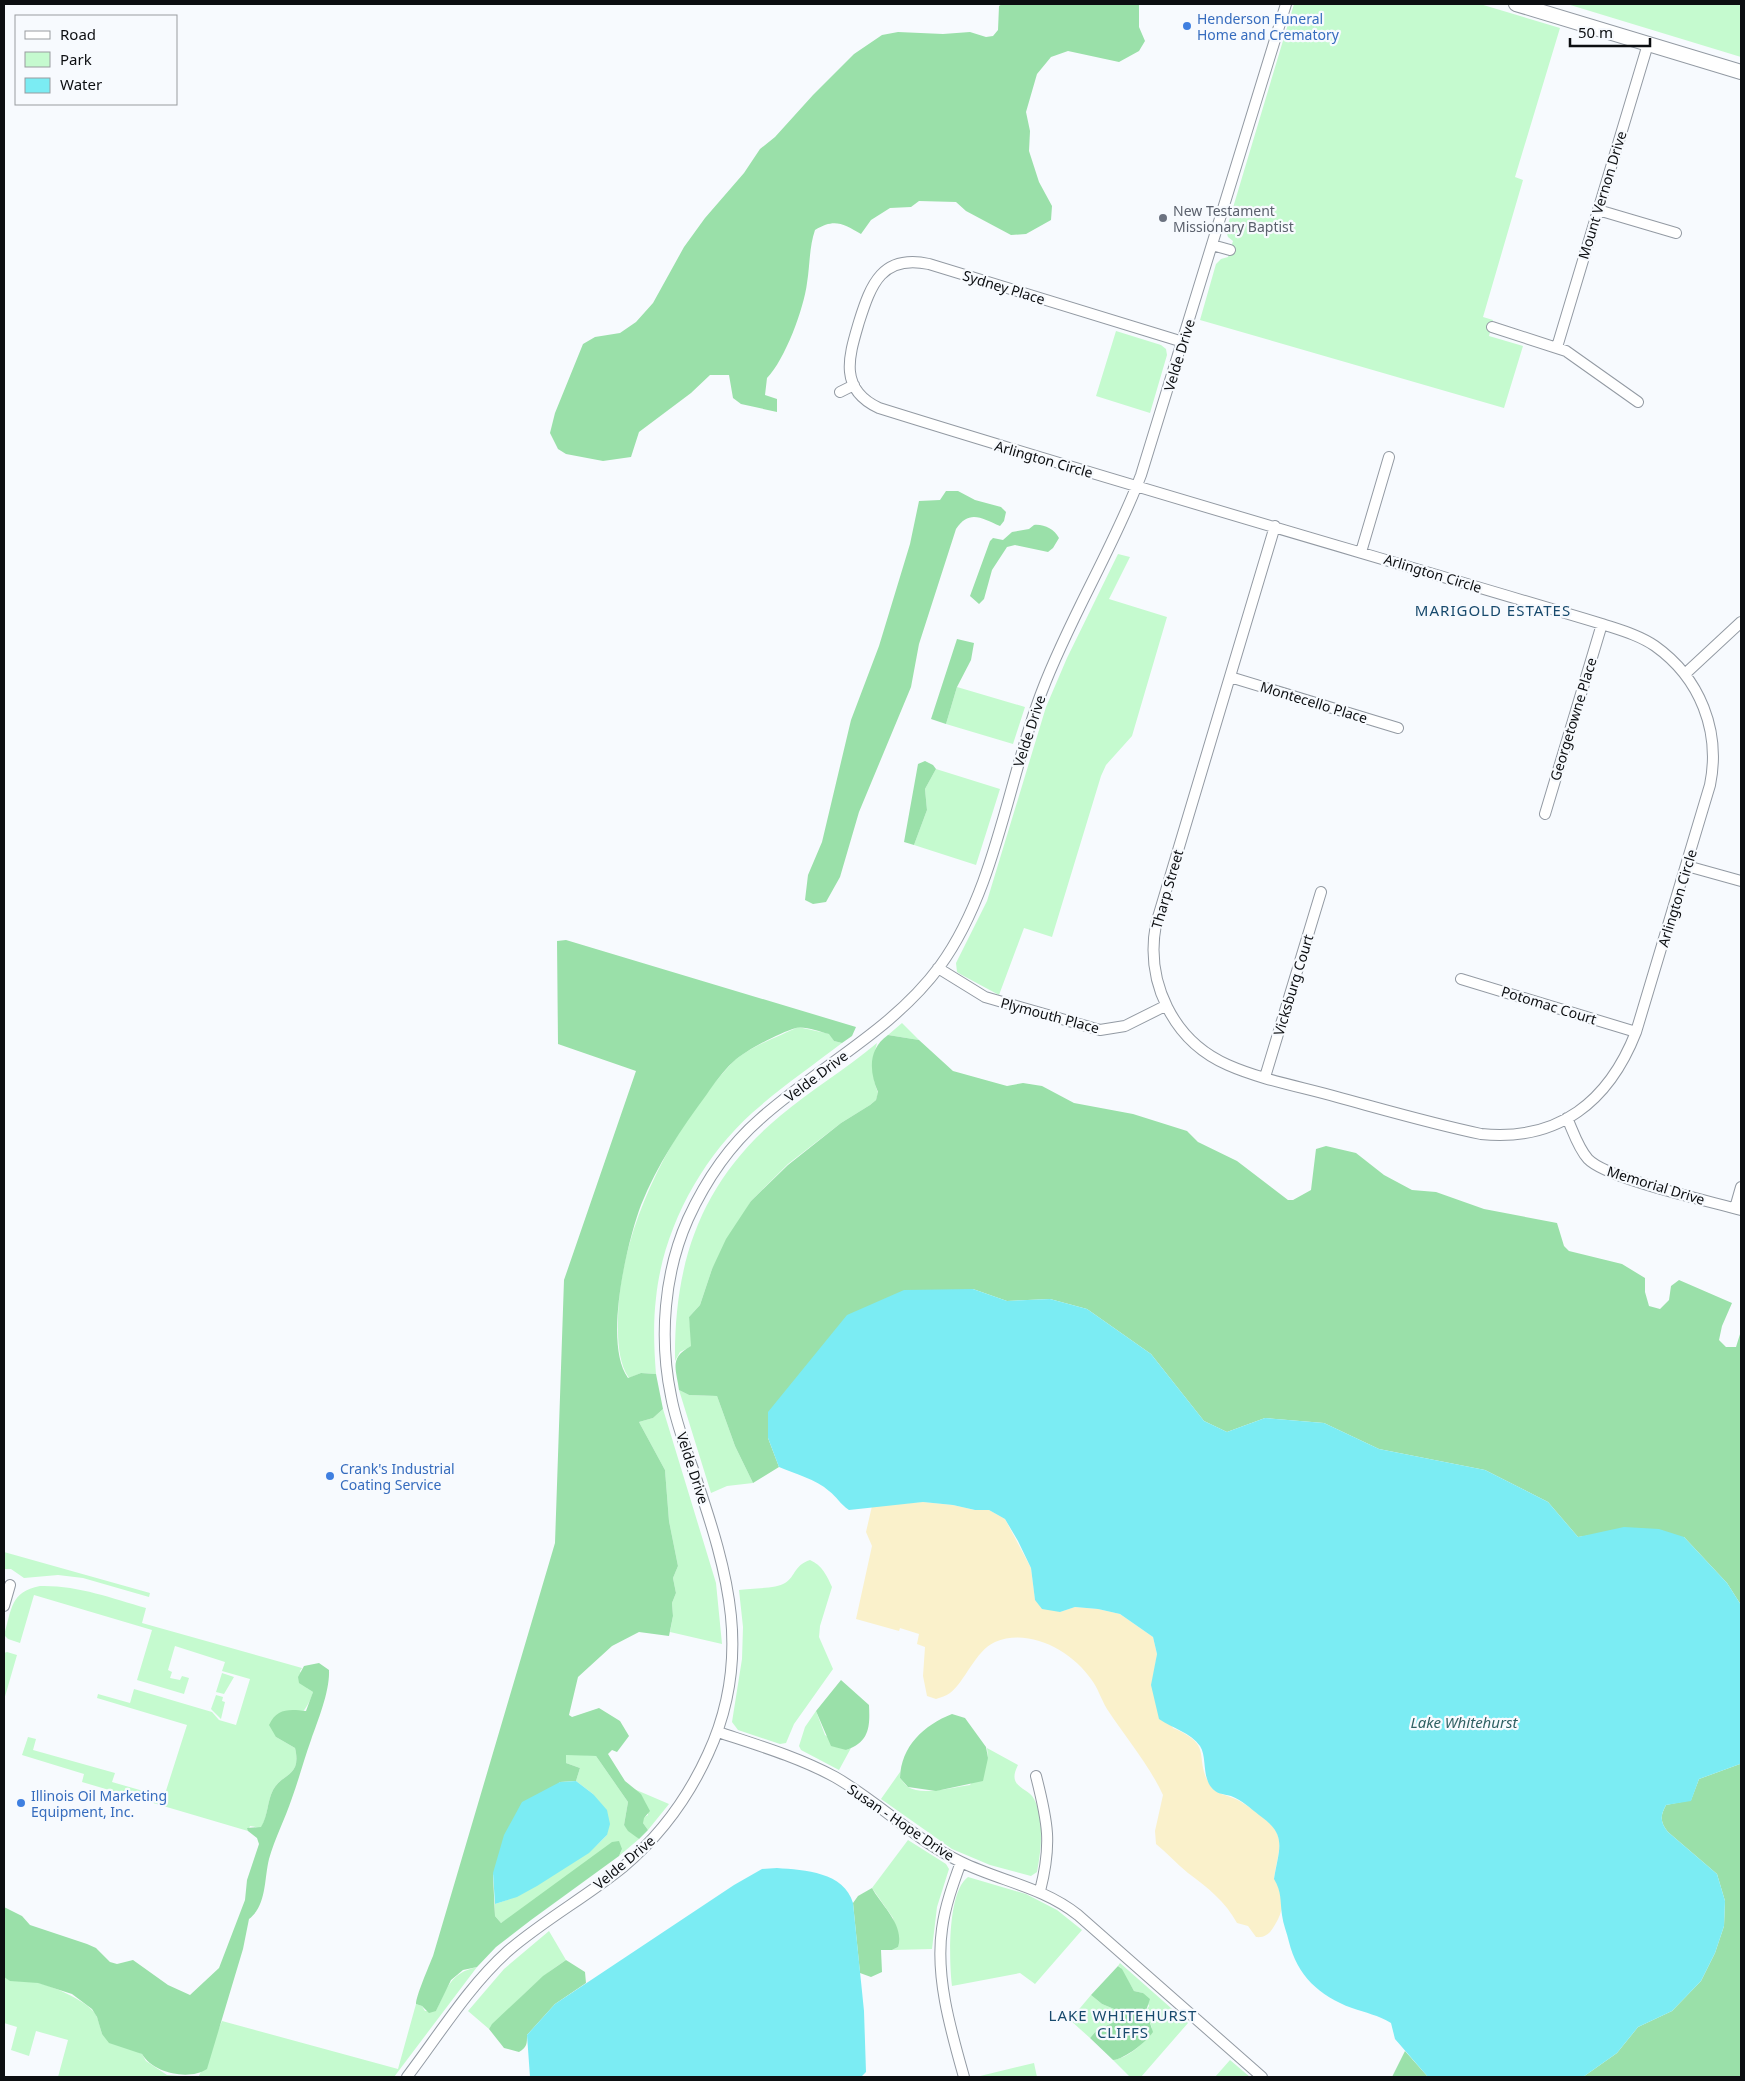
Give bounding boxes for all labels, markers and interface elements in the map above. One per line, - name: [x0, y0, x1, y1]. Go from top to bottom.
- place label: Henderson Funeral Home and Crematory: [1197, 9, 1340, 44]
- legend: [15, 15, 178, 105]
- scale bar: [1570, 15, 1650, 47]
- marker: Henderson Funeral Home and Crematory: [1181, 20, 1193, 32]
- text: 50 m: [1578, 22, 1613, 42]
- text: Road: [60, 24, 96, 44]
- text: Park: [60, 49, 92, 69]
- text: Water: [60, 74, 102, 94]
- street label: Mount Vernon Drive: [1573, 129, 1631, 261]
- place label: New Testament Missionary Baptist: [1173, 201, 1294, 236]
- marker: New Testament Missionary Baptist: [1157, 212, 1169, 224]
- street label: Sydney Place: [961, 265, 1048, 309]
- street label: Velde Drive: [1159, 317, 1199, 393]
- street label: Arlington Circle: [993, 436, 1095, 482]
- street label: Arlington Circle: [1382, 549, 1484, 597]
- district label: MARIGOLD ESTATES: [1415, 600, 1571, 620]
- street label: Georgetowne Place: [1545, 655, 1601, 783]
- street label: Montecello Place: [1258, 677, 1370, 727]
- street label: Velde Drive: [1008, 693, 1050, 769]
- street label: Tharp Street: [1147, 847, 1187, 931]
- street label: Arlington Circle: [1653, 847, 1701, 949]
- street label: Vicksburg Court: [1269, 932, 1317, 1038]
- street label: Potomac Court: [1499, 982, 1599, 1028]
- street label: Plymouth Place: [999, 993, 1101, 1037]
- street label: Velde Drive: [781, 1046, 852, 1106]
- street label: Memorial Drive: [1605, 1161, 1707, 1209]
- street label: Velde Drive: [672, 1430, 714, 1506]
- place label: Crank's Industrial Coating Service: [340, 1459, 455, 1494]
- marker: Crank's Industrial Coating Service: [324, 1470, 336, 1482]
- water label: Lake Whitehurst: [1411, 1712, 1518, 1732]
- street label: Susan - Hope Drive: [844, 1779, 958, 1865]
- place label: Illinois Oil Marketing Equipment, Inc.: [31, 1786, 167, 1821]
- marker: Illinois Oil Marketing Equipment, Inc.: [15, 1797, 27, 1809]
- street label: Velde Drive: [589, 1831, 659, 1893]
- district label: LAKE WHITEHURST CLIFFS: [1049, 2005, 1197, 2042]

